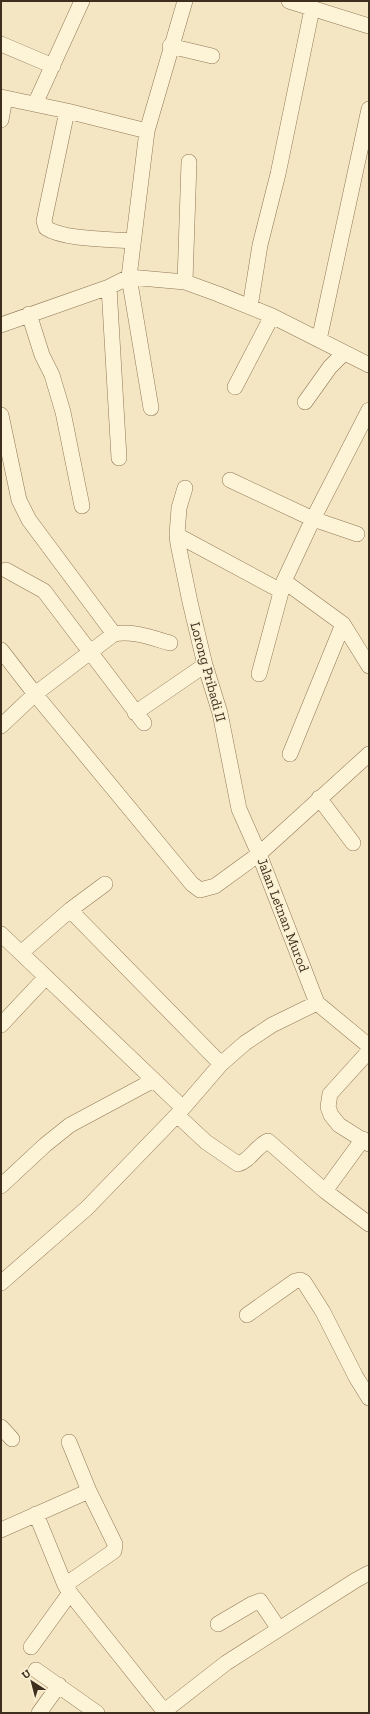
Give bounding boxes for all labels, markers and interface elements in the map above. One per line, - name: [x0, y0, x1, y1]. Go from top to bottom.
- street label: Lorong Pribadi II: [187, 620, 229, 724]
- street label: Jalan Letnan Murod: [253, 856, 313, 975]
- north arrow: [12, 1662, 52, 1702]
- text: U: [19, 1667, 34, 1682]

